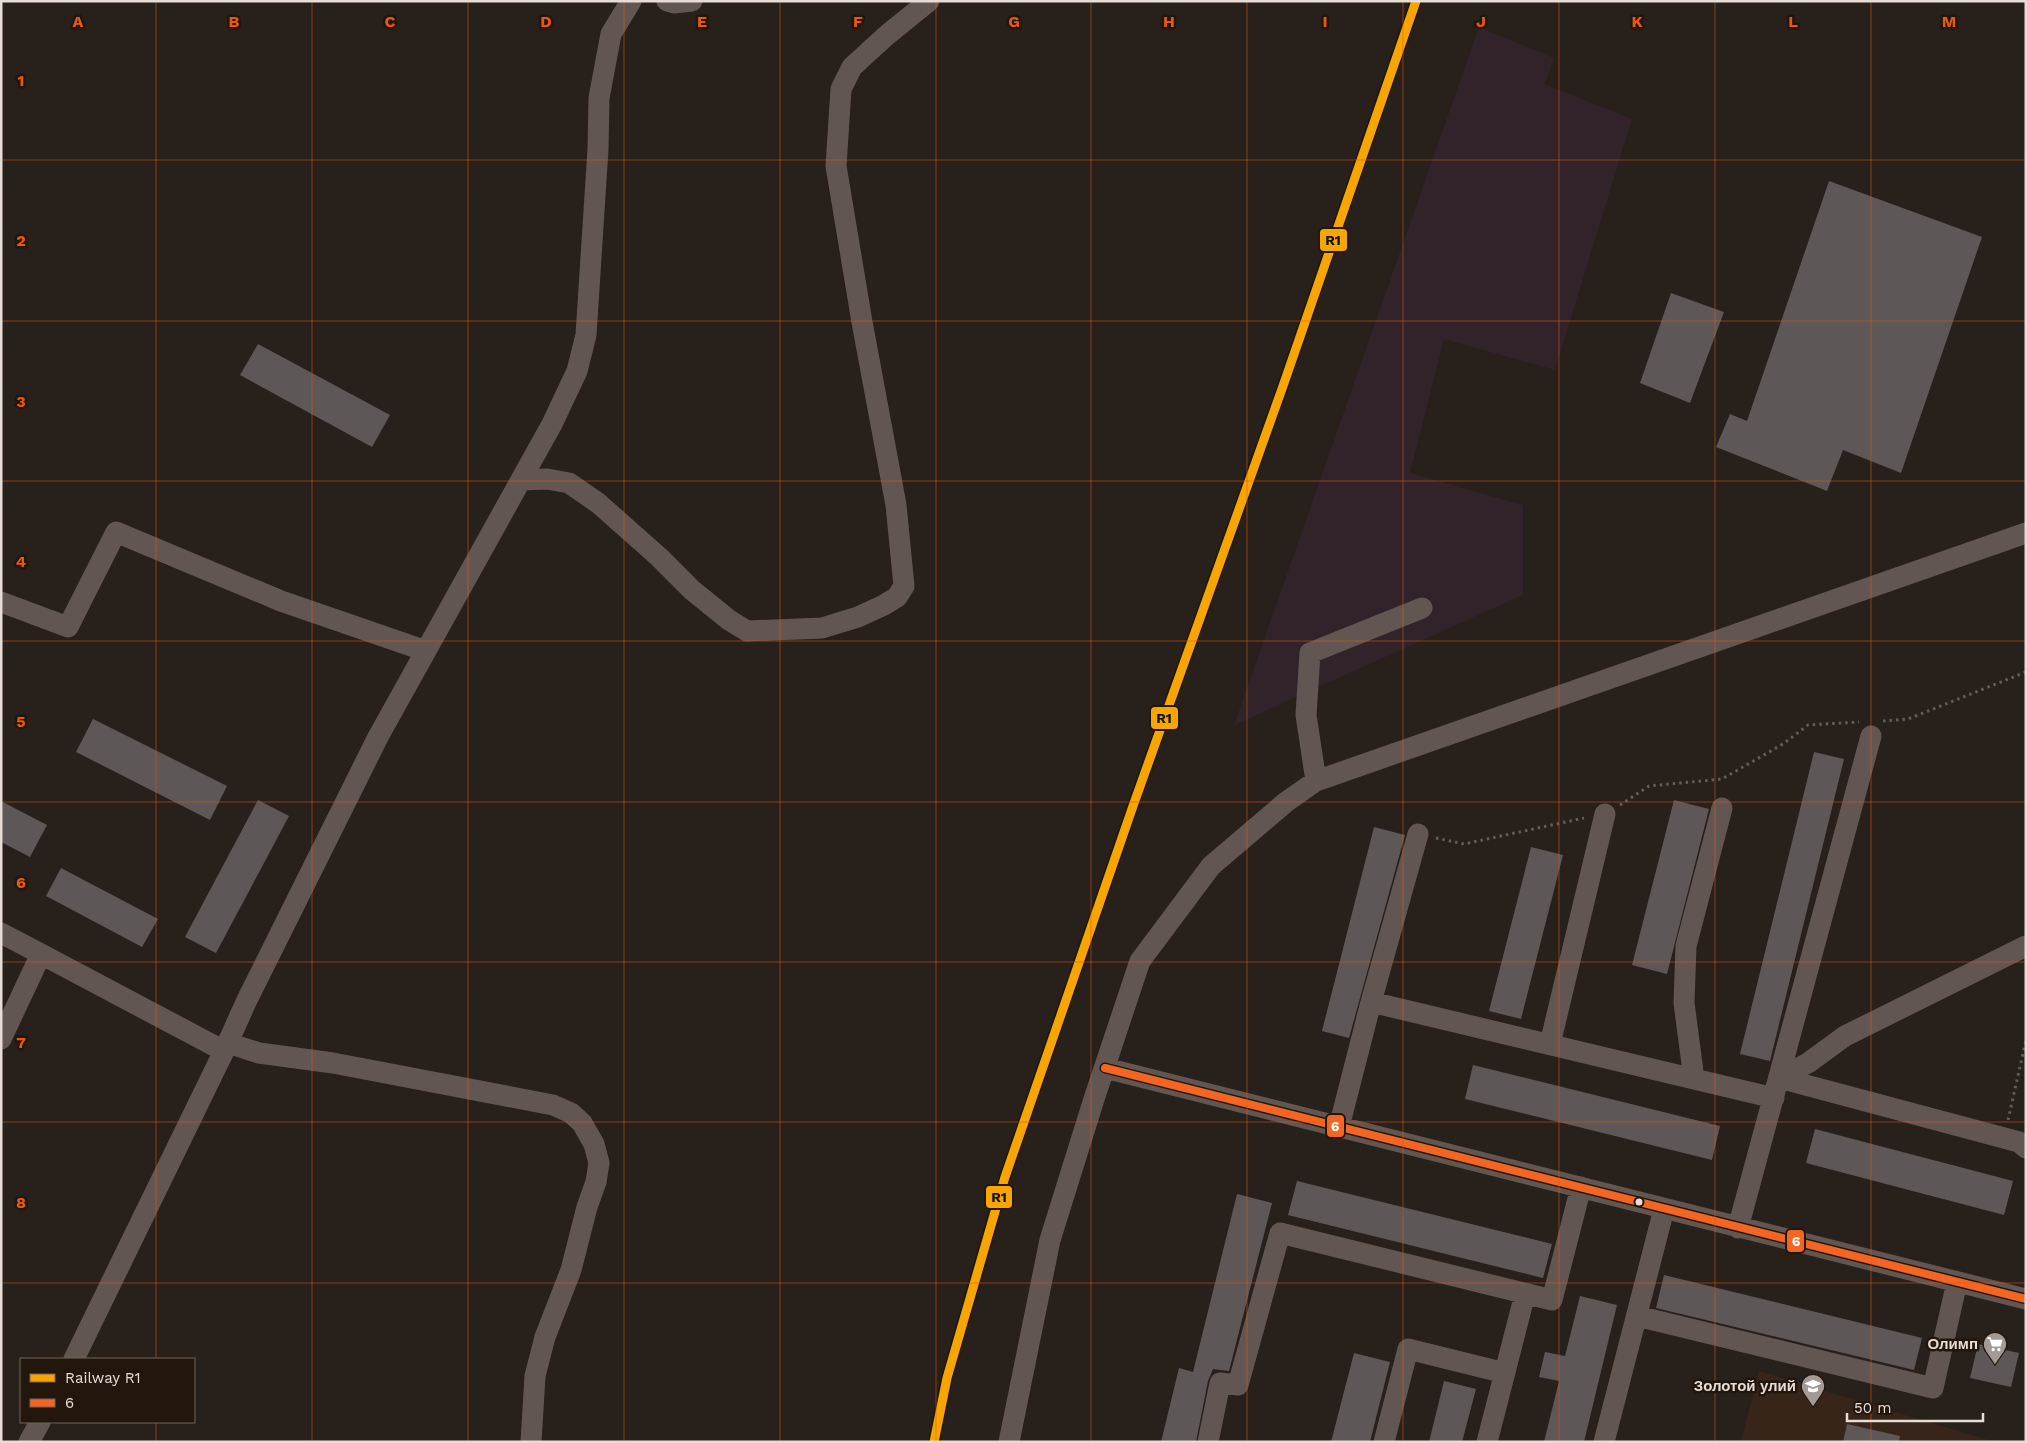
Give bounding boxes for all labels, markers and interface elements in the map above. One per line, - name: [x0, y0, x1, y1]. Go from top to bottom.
- text: A: [73, 12, 84, 31]
- text: B: [229, 12, 240, 31]
- text: C: [385, 12, 396, 31]
- text: D: [540, 12, 552, 31]
- text: E: [697, 12, 707, 31]
- text: F: [853, 12, 863, 31]
- text: G: [1008, 12, 1020, 31]
- text: H: [1163, 12, 1175, 31]
- text: I: [1322, 12, 1328, 31]
- text: J: [1476, 12, 1486, 31]
- text: K: [1631, 12, 1643, 31]
- text: L: [1788, 12, 1798, 31]
- text: M: [1942, 12, 1956, 31]
- text: 1: [18, 71, 24, 90]
- line badge: R1: [1319, 228, 1348, 252]
- text: 2: [16, 231, 26, 250]
- text: R1: [1325, 232, 1341, 248]
- text: 3: [16, 392, 26, 411]
- text: 4: [16, 552, 26, 571]
- line badge: R1: [1150, 706, 1179, 730]
- text: R1: [1156, 710, 1172, 726]
- text: 5: [16, 712, 26, 731]
- text: 6: [16, 873, 26, 892]
- text: 7: [16, 1033, 26, 1052]
- line badge: 6: [1326, 1114, 1345, 1138]
- text: 6: [1331, 1118, 1340, 1134]
- line badge: R1: [985, 1185, 1013, 1209]
- text: R1: [991, 1189, 1007, 1205]
- text: 8: [16, 1193, 26, 1212]
- unlabelled marker: [1634, 1197, 1644, 1207]
- line badge: 6: [1786, 1229, 1805, 1253]
- text: 6: [1792, 1233, 1801, 1249]
- supermarket icon: Олимп: [1982, 1331, 2008, 1365]
- place label: Олимп: [1928, 1335, 1978, 1353]
- legend: [20, 1358, 195, 1423]
- text: Railway R1: [65, 1369, 141, 1387]
- school or university icon: Золотой улий: [1800, 1373, 1826, 1407]
- place label: Золотой улий: [1694, 1377, 1796, 1395]
- scale bar: [1847, 1390, 1983, 1422]
- text: 6: [65, 1394, 74, 1412]
- text: 50 m: [1854, 1399, 1891, 1417]

